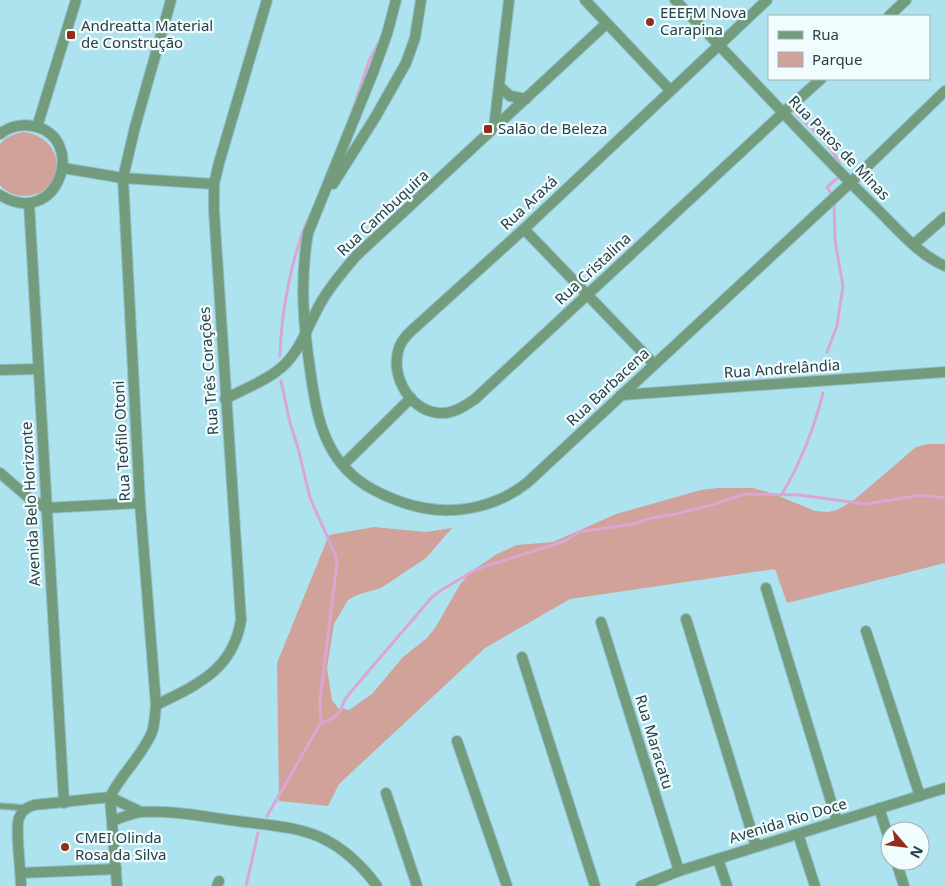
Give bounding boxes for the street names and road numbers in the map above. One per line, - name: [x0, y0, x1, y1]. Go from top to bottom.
- street label: Rua Patos de Minas: [785, 91, 895, 204]
- street label: Rua Cambuquira: [332, 165, 432, 260]
- street label: Rua Araxá: [495, 171, 561, 234]
- street label: Rua Cristalina: [550, 228, 635, 309]
- street label: Rua Três Corações: [194, 306, 222, 436]
- street label: Rua Barbacena: [562, 343, 653, 430]
- street label: Rua Andrelândia: [723, 354, 841, 382]
- street label: Rua Teófilo Otoni: [108, 380, 134, 502]
- street label: Avenida Belo Horizonte: [16, 421, 44, 587]
- street label: Rua Maracatu: [631, 692, 679, 791]
- street label: Avenida Rio Doce: [726, 793, 849, 847]

